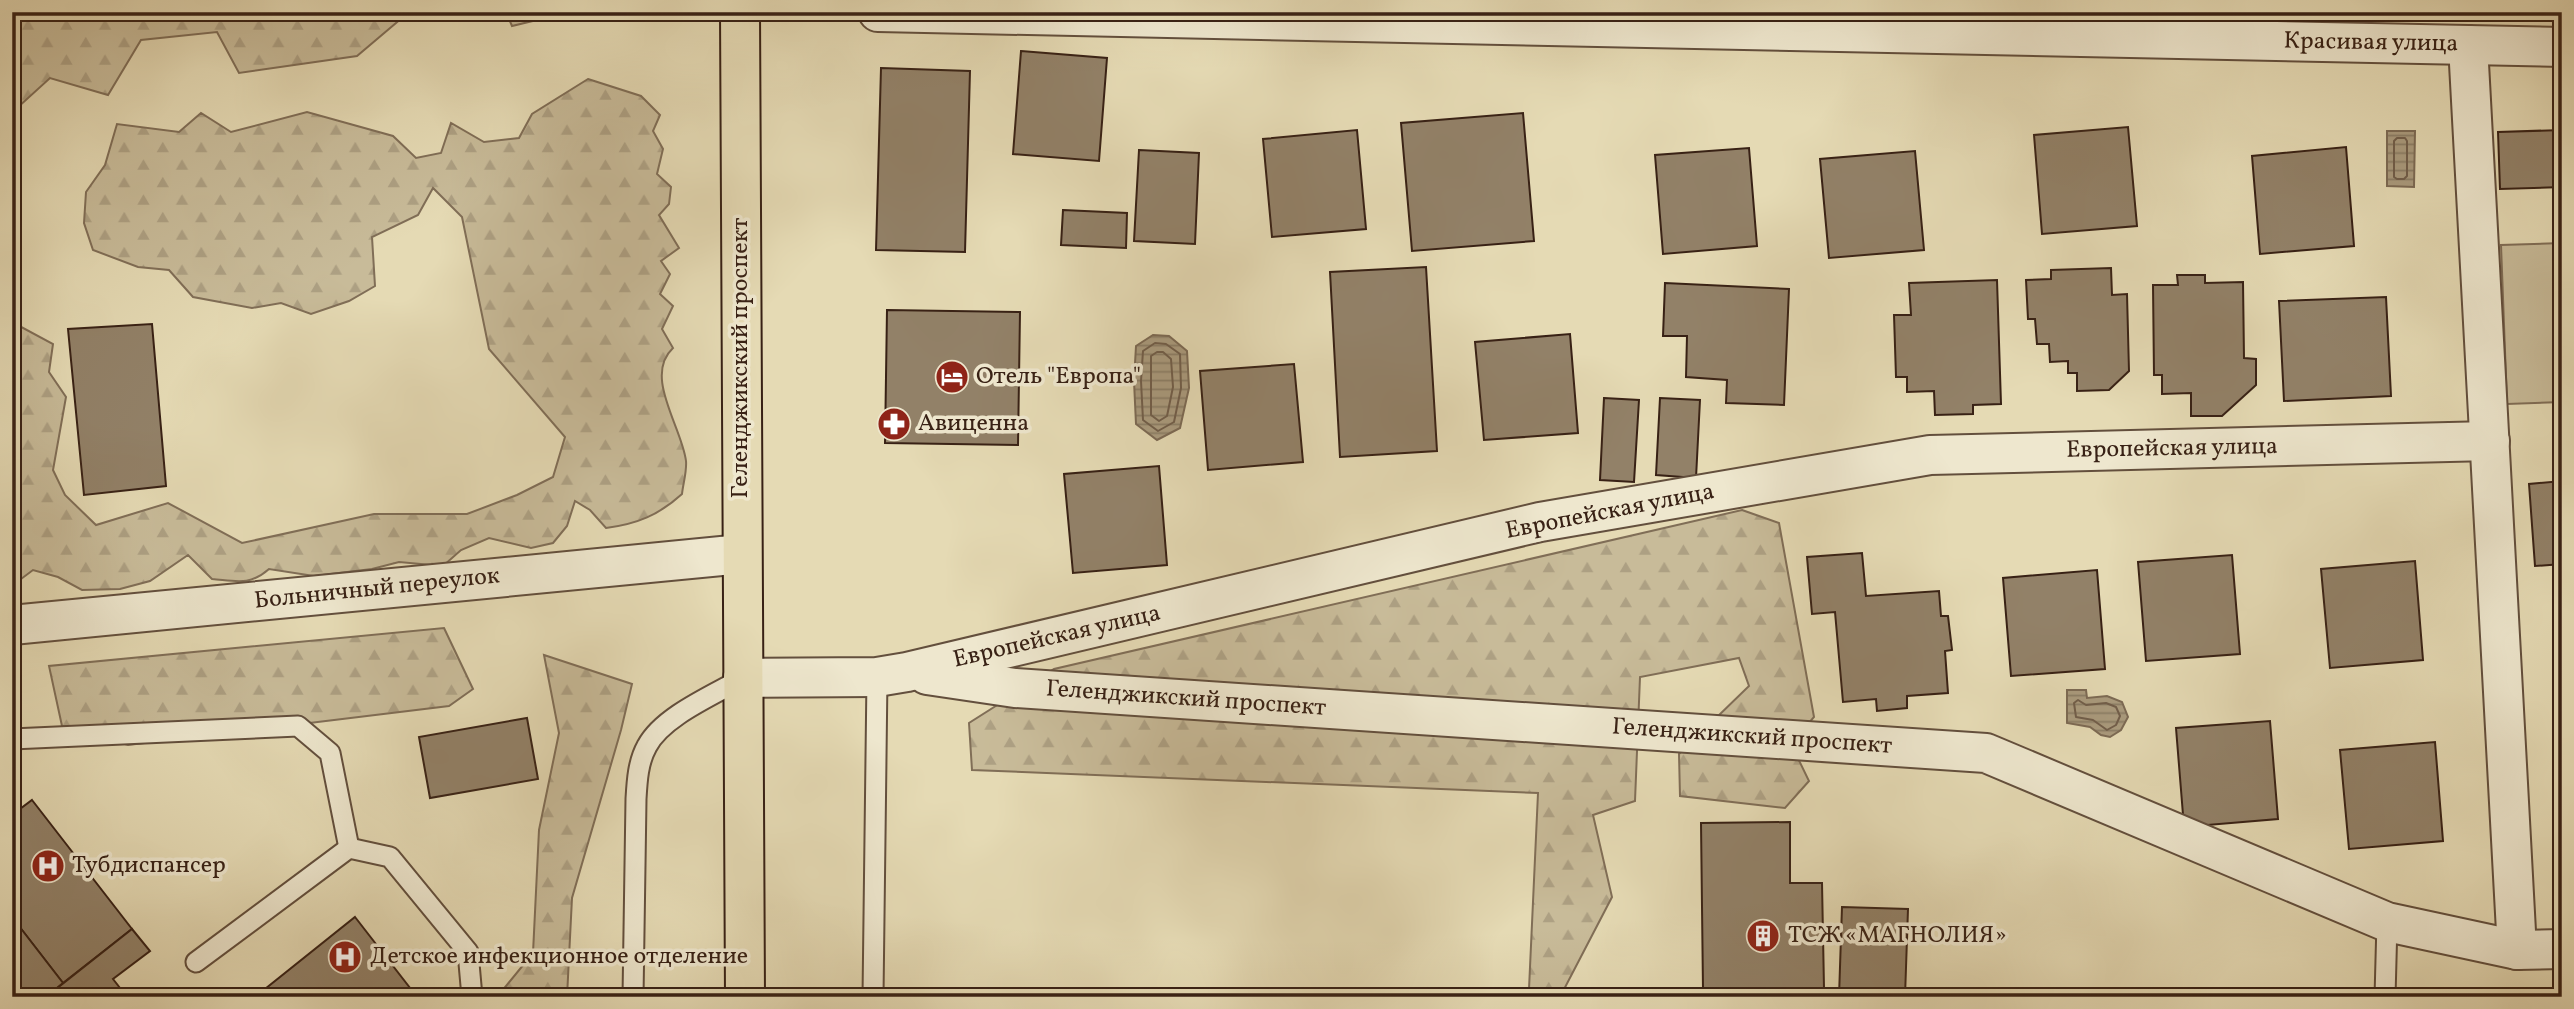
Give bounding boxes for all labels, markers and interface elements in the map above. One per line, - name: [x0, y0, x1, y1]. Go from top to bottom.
- street label: Красивая улица: [2283, 24, 2459, 62]
- street label: Геленджикский проспект: [724, 218, 758, 498]
- hotel icon: Отель "Европа": [933, 358, 971, 396]
- place label: Отель "Европа": [976, 360, 1141, 394]
- pharmacy icon: Авиценна: [875, 405, 913, 443]
- place label: Авиценна: [918, 407, 1029, 441]
- street label: Европейская улица: [2066, 430, 2278, 468]
- street label: Европейская улица: [1503, 475, 1717, 549]
- street label: Больничный переулок: [253, 559, 502, 619]
- street label: Европейская улица: [950, 597, 1164, 677]
- street label: Геленджикский проспект: [1045, 672, 1327, 726]
- street label: Геленджикский проспект: [1611, 710, 1893, 764]
- hospital icon: Тубдиспансер: [29, 847, 67, 885]
- place label: Тубдиспансер: [72, 849, 226, 883]
- building icon: ТСЖ «МАГНОЛИЯ»: [1744, 917, 1782, 955]
- place label: ТСЖ «МАГНОЛИЯ»: [1788, 919, 2007, 953]
- hospital icon: Детское инфекционное отделение: [326, 938, 364, 976]
- place label: Детское инфекционное отделение: [370, 940, 748, 974]

